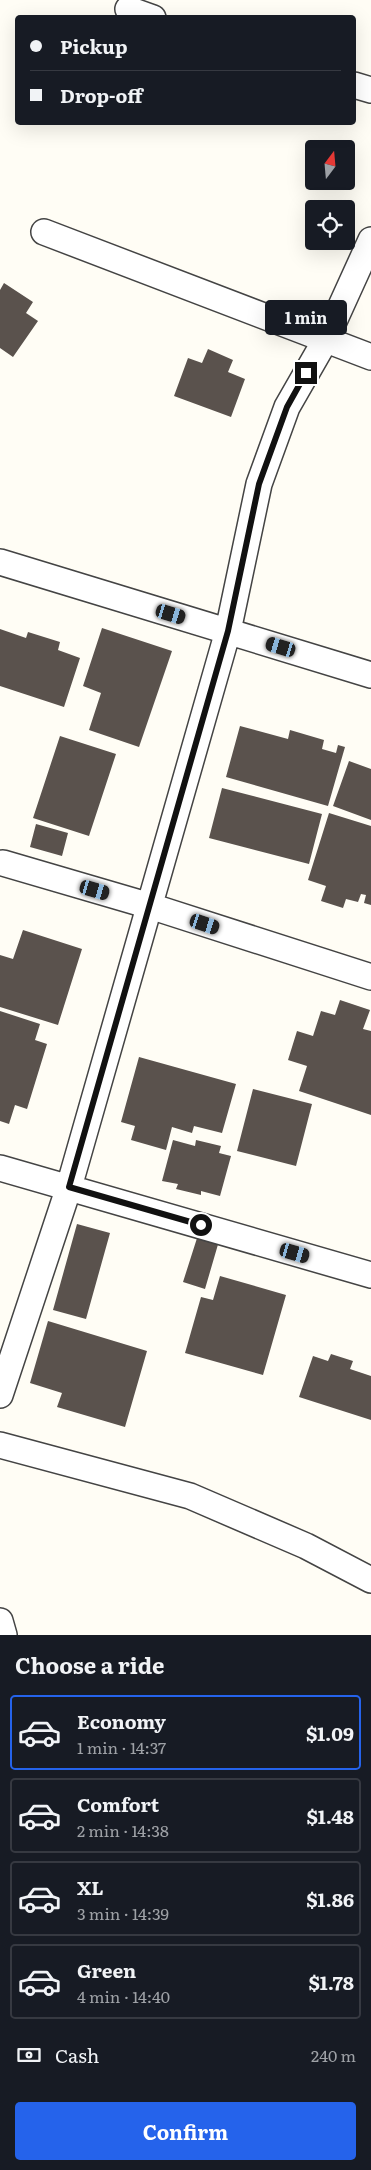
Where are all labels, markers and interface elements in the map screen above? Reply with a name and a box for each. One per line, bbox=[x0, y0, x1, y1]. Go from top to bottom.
text: Pickup bbox=[60, 32, 128, 60]
text: Drop-off bbox=[60, 81, 143, 109]
north arrow bbox=[305, 140, 355, 190]
map controls bbox=[305, 140, 355, 250]
button: locate bbox=[305, 200, 355, 250]
callout: 1 min bbox=[265, 300, 347, 336]
text: 1 min bbox=[285, 305, 327, 329]
route end bbox=[295, 362, 317, 384]
car bbox=[154, 602, 187, 626]
car bbox=[264, 635, 297, 659]
car bbox=[78, 879, 111, 901]
car bbox=[188, 912, 221, 936]
route start bbox=[190, 1214, 212, 1236]
car bbox=[278, 1242, 311, 1264]
text: Choose a ride bbox=[15, 1648, 164, 1681]
text: Economy bbox=[77, 1707, 166, 1735]
icon: car bbox=[17, 1710, 62, 1755]
text: $1.09 bbox=[306, 1719, 354, 1747]
text: 1 min · 14:37 bbox=[77, 1735, 166, 1759]
text: Comfort bbox=[77, 1790, 159, 1818]
icon: car bbox=[17, 1793, 62, 1838]
text: $1.48 bbox=[306, 1802, 354, 1830]
text: 2 min · 14:38 bbox=[77, 1818, 169, 1842]
text: XL bbox=[77, 1873, 104, 1901]
icon: car bbox=[17, 1876, 62, 1921]
text: $1.86 bbox=[306, 1885, 354, 1913]
text: 3 min · 14:39 bbox=[77, 1901, 169, 1925]
text: Green bbox=[77, 1956, 136, 1984]
icon: car bbox=[17, 1959, 62, 2004]
text: $1.78 bbox=[309, 1968, 354, 1996]
text: 4 min · 14:40 bbox=[77, 1984, 170, 2008]
icon: cash bbox=[15, 2041, 43, 2069]
text: Cash bbox=[55, 2041, 99, 2069]
text: 240 m bbox=[311, 2043, 356, 2067]
button: Confirm bbox=[15, 2102, 356, 2160]

